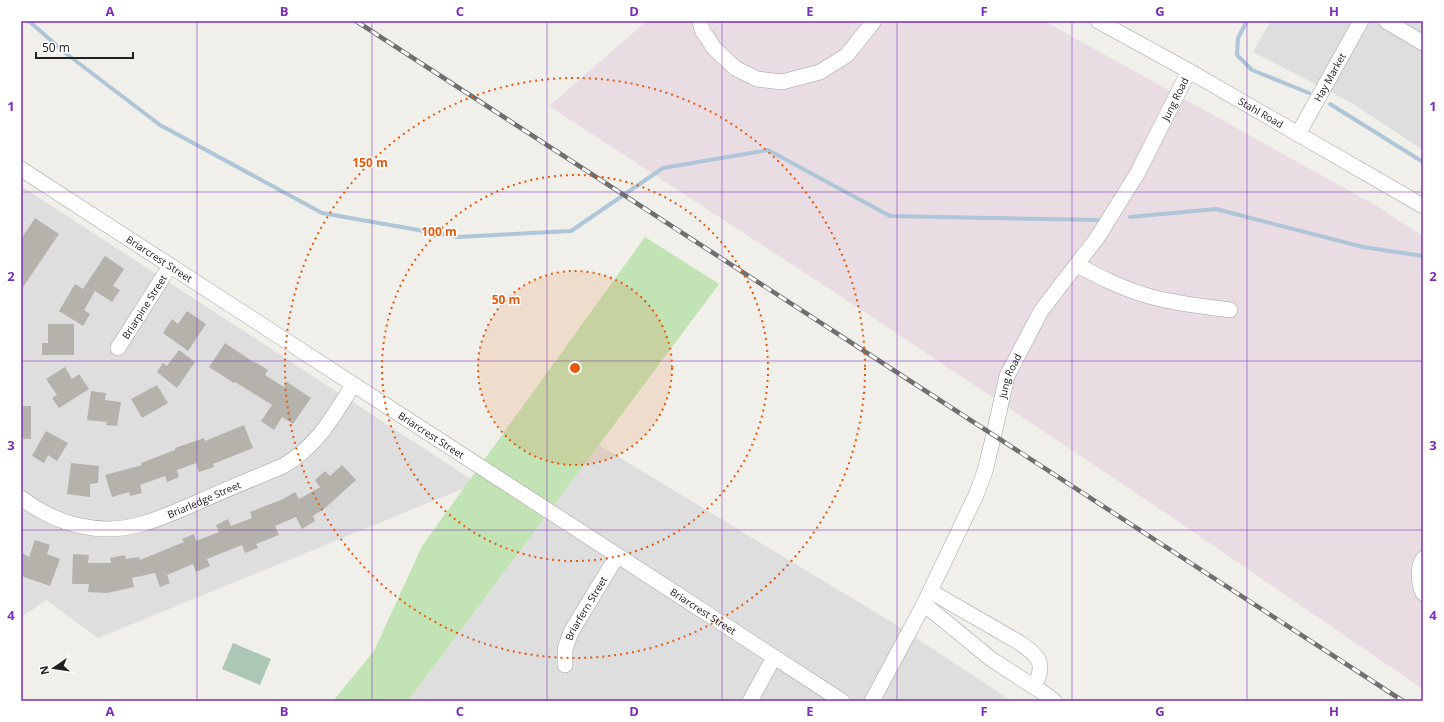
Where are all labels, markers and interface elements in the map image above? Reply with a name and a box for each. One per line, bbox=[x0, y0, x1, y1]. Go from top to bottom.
text: A bbox=[106, 2, 115, 20]
text: B bbox=[280, 2, 289, 20]
text: C bbox=[456, 2, 464, 20]
text: D bbox=[629, 2, 639, 20]
text: E bbox=[806, 2, 814, 20]
text: F bbox=[980, 2, 988, 20]
text: G bbox=[1155, 2, 1165, 20]
text: H bbox=[1329, 2, 1339, 20]
scale bar bbox=[36, 34, 133, 60]
text: 50 m bbox=[42, 39, 70, 56]
street label: Hay Market bbox=[1310, 50, 1349, 104]
street label: Jung Road bbox=[1158, 75, 1192, 124]
street label: Stahl Road bbox=[1236, 94, 1286, 131]
text: 1 bbox=[7, 97, 15, 115]
text: 1 bbox=[1429, 97, 1437, 115]
text: 150 m bbox=[352, 154, 388, 171]
text: 100 m bbox=[421, 223, 457, 240]
street label: Briarcrest Street bbox=[124, 232, 196, 286]
text: 2 bbox=[7, 267, 15, 285]
text: 2 bbox=[1429, 267, 1437, 285]
street label: Briarpine Street bbox=[119, 271, 170, 342]
text: 50 m bbox=[492, 291, 520, 308]
street label: Jung Road bbox=[995, 351, 1025, 400]
centre of rings bbox=[568, 361, 582, 375]
street label: Briarcrest Street bbox=[396, 408, 468, 462]
text: 3 bbox=[7, 436, 15, 454]
text: 3 bbox=[1429, 436, 1437, 454]
street label: Briarledge Street bbox=[165, 477, 243, 521]
street label: Briarfern Street bbox=[562, 573, 610, 642]
street label: Briarcrest Street bbox=[667, 585, 739, 638]
text: 4 bbox=[7, 606, 15, 624]
text: 4 bbox=[1429, 606, 1437, 624]
north arrow bbox=[34, 648, 74, 688]
text: N bbox=[35, 664, 52, 676]
text: A bbox=[106, 702, 115, 720]
text: B bbox=[280, 702, 289, 720]
text: C bbox=[456, 702, 464, 720]
text: D bbox=[629, 702, 639, 720]
text: E bbox=[806, 702, 814, 720]
text: F bbox=[980, 702, 988, 720]
text: G bbox=[1155, 702, 1165, 720]
text: H bbox=[1329, 702, 1339, 720]

